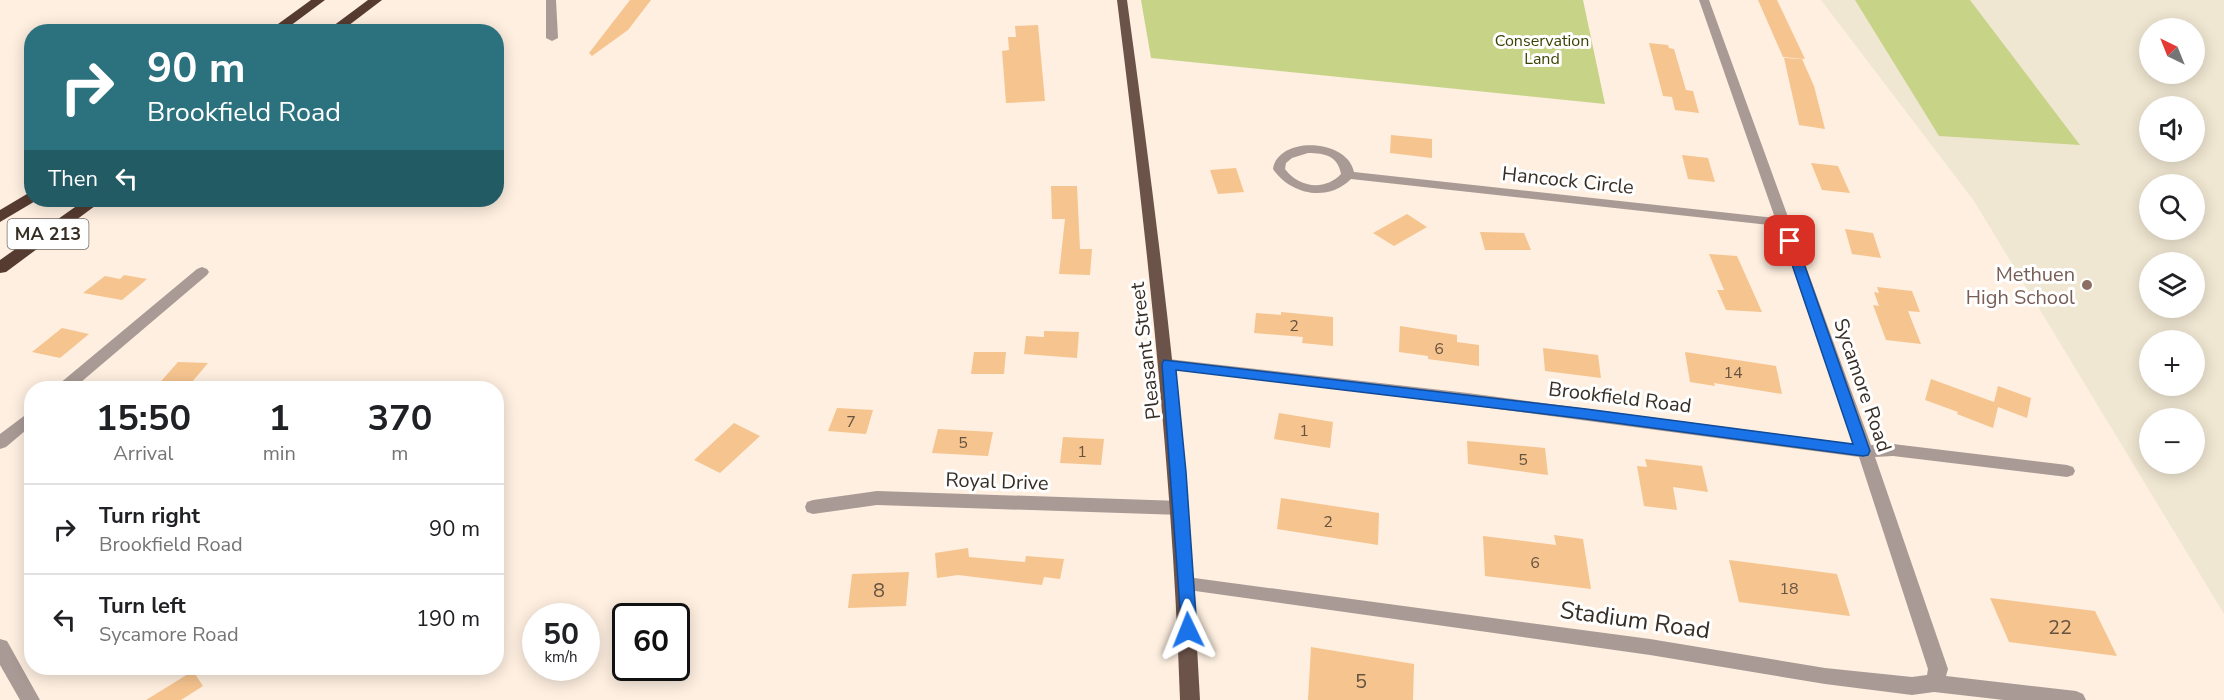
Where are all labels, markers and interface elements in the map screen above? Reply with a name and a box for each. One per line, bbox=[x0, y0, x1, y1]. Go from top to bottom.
north arrow bbox=[2139, 18, 2205, 84]
map controls bbox=[2139, 18, 2205, 474]
park label: Conservation Land bbox=[1495, 30, 1589, 70]
text: 90 m bbox=[147, 40, 246, 97]
icon: right bbox=[48, 48, 126, 126]
text: Brookfield Road bbox=[147, 94, 341, 131]
button: sound bbox=[2139, 96, 2205, 162]
street label: Hancock Circle bbox=[1501, 160, 1635, 201]
icon: left bbox=[110, 162, 143, 195]
text: Then bbox=[48, 164, 98, 194]
button: search bbox=[2139, 174, 2205, 240]
pin bbox=[1764, 215, 1815, 266]
road number: MA 213 bbox=[8, 219, 88, 249]
icon: arrive bbox=[1773, 224, 1806, 257]
button: layers bbox=[2139, 252, 2205, 318]
place label: Methuen High School bbox=[1966, 261, 2075, 311]
marker: Methuen High School bbox=[2080, 278, 2094, 292]
street label: Pleasant Street bbox=[1124, 280, 1167, 421]
house number: 2 bbox=[1289, 315, 1299, 337]
street label: Sycamore Road bbox=[1827, 315, 1898, 456]
button: + bbox=[2139, 330, 2205, 396]
house number: 6 bbox=[1434, 338, 1444, 360]
house number: 14 bbox=[1723, 362, 1743, 384]
street label: Brookfield Road bbox=[1547, 375, 1693, 420]
text: 15:50 bbox=[96, 394, 191, 443]
text: 1 bbox=[268, 394, 290, 443]
text: 370 bbox=[367, 394, 432, 443]
button: − bbox=[2139, 408, 2205, 474]
house number: 7 bbox=[846, 411, 856, 433]
house number: 1 bbox=[1299, 420, 1309, 442]
house number: 5 bbox=[958, 432, 968, 454]
text: Arrival bbox=[113, 440, 173, 467]
text: min bbox=[263, 440, 296, 467]
text: m bbox=[391, 440, 408, 467]
house number: 1 bbox=[1077, 441, 1087, 463]
house number: 5 bbox=[1518, 449, 1528, 471]
street label: Royal Drive bbox=[945, 466, 1049, 497]
text: Turn right bbox=[99, 501, 200, 531]
house number: 2 bbox=[1323, 511, 1333, 533]
icon: right bbox=[48, 513, 81, 546]
text: 90 m bbox=[429, 514, 480, 544]
text: Brookfield Road bbox=[99, 531, 243, 558]
house number: 6 bbox=[1530, 552, 1540, 574]
house number: 8 bbox=[873, 577, 885, 604]
house number: 18 bbox=[1779, 578, 1799, 600]
text: Turn left bbox=[99, 591, 186, 621]
street label: Stadium Road bbox=[1558, 594, 1712, 646]
position arrow bbox=[1156, 598, 1220, 662]
icon: left bbox=[48, 603, 81, 636]
speed limit sign: 60 bbox=[612, 603, 690, 681]
text: 190 m bbox=[416, 604, 480, 634]
text: 50 bbox=[543, 614, 579, 655]
house number: 22 bbox=[2048, 614, 2072, 641]
text: Sycamore Road bbox=[99, 621, 239, 648]
text: km/h bbox=[544, 647, 578, 667]
house number: 5 bbox=[1355, 668, 1367, 695]

